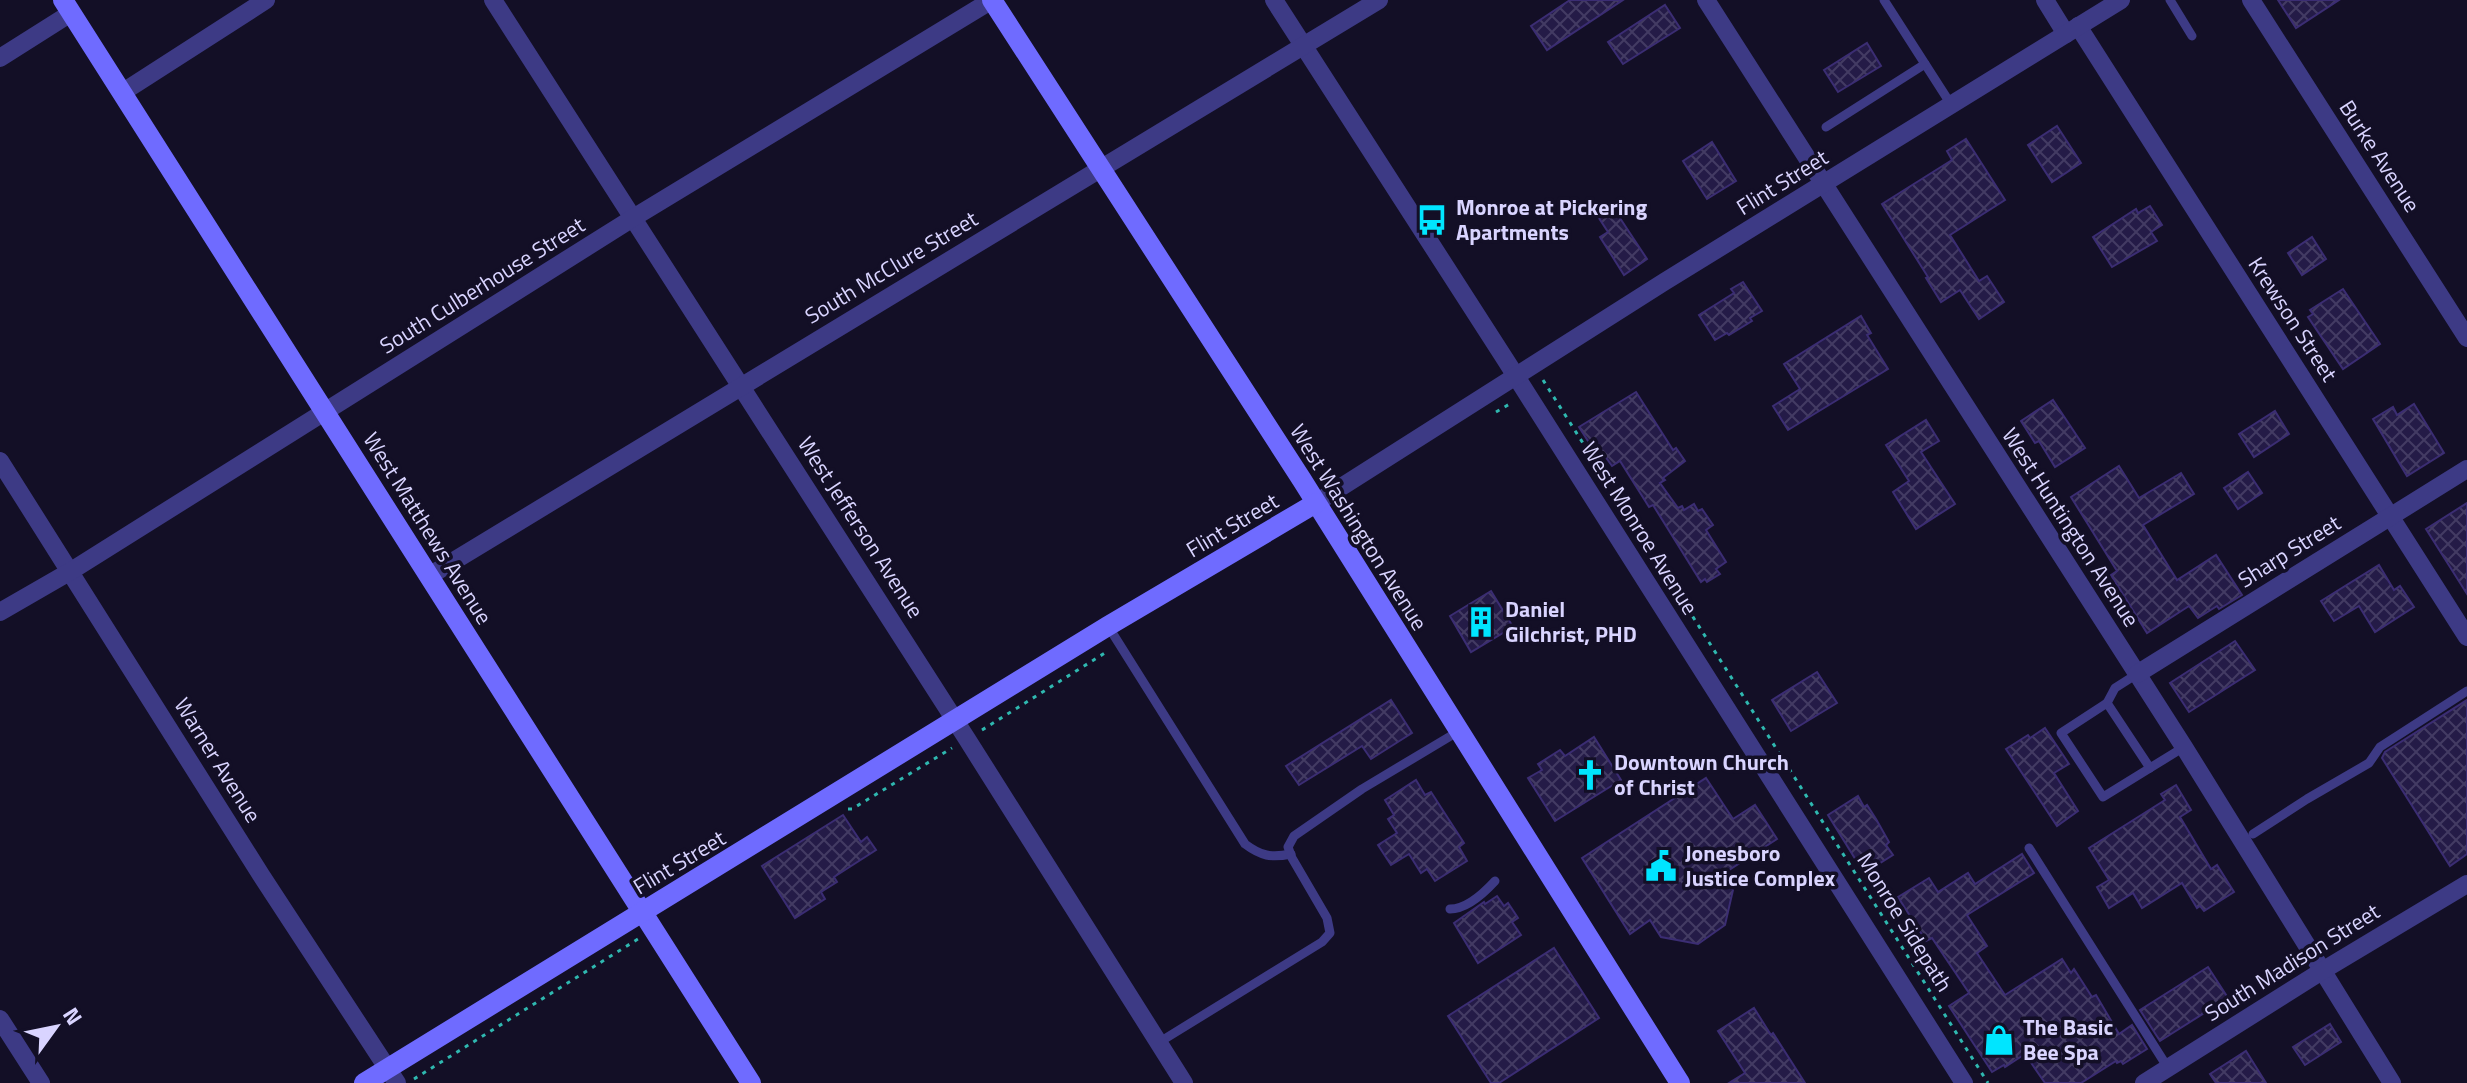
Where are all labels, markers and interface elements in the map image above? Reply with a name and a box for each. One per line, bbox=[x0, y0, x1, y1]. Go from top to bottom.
street label: Burke Avenue bbox=[2331, 93, 2429, 219]
street label: Flint Street bbox=[1730, 140, 1835, 224]
place label: Monroe at Pickering Apartments bbox=[1456, 190, 1647, 249]
street label: South McClure Street bbox=[798, 202, 984, 332]
bus stop icon: Monroe at Pickering Apartments bbox=[1415, 203, 1449, 237]
street label: South Culberhouse Street bbox=[373, 208, 591, 362]
street label: Krewson Street bbox=[2240, 250, 2346, 388]
street label: West Washington Avenue bbox=[1282, 417, 1436, 637]
street label: West Huntington Avenue bbox=[1994, 421, 2148, 633]
street label: West Matthews Avenue bbox=[355, 425, 501, 631]
street label: West Jefferson Avenue bbox=[789, 429, 933, 625]
street label: West Monroe Avenue bbox=[1573, 435, 1707, 621]
street label: Flint Street bbox=[1179, 484, 1285, 566]
street label: Sharp Street bbox=[2231, 506, 2347, 596]
place label: Daniel Gilchrist, PHD bbox=[1505, 592, 1637, 651]
building icon: Daniel Gilchrist, PHD bbox=[1464, 605, 1498, 639]
street label: Warner Avenue bbox=[166, 691, 270, 829]
place label: Downtown Church of Christ bbox=[1614, 745, 1789, 804]
church icon: Downtown Church of Christ bbox=[1573, 758, 1607, 792]
street label: Flint Street bbox=[626, 821, 732, 903]
place label: Jonesboro Justice Complex bbox=[1685, 836, 1836, 895]
street label: Monroe Sidepath bbox=[1849, 846, 1961, 998]
public building icon: Jonesboro Justice Complex bbox=[1644, 849, 1678, 883]
street label: South Madison Street bbox=[2198, 894, 2386, 1030]
north arrow bbox=[16, 987, 96, 1067]
text: N bbox=[54, 1000, 91, 1032]
place label: The Basic Bee Spa bbox=[2023, 1010, 2113, 1069]
shop icon: The Basic Bee Spa bbox=[1982, 1023, 2016, 1057]

